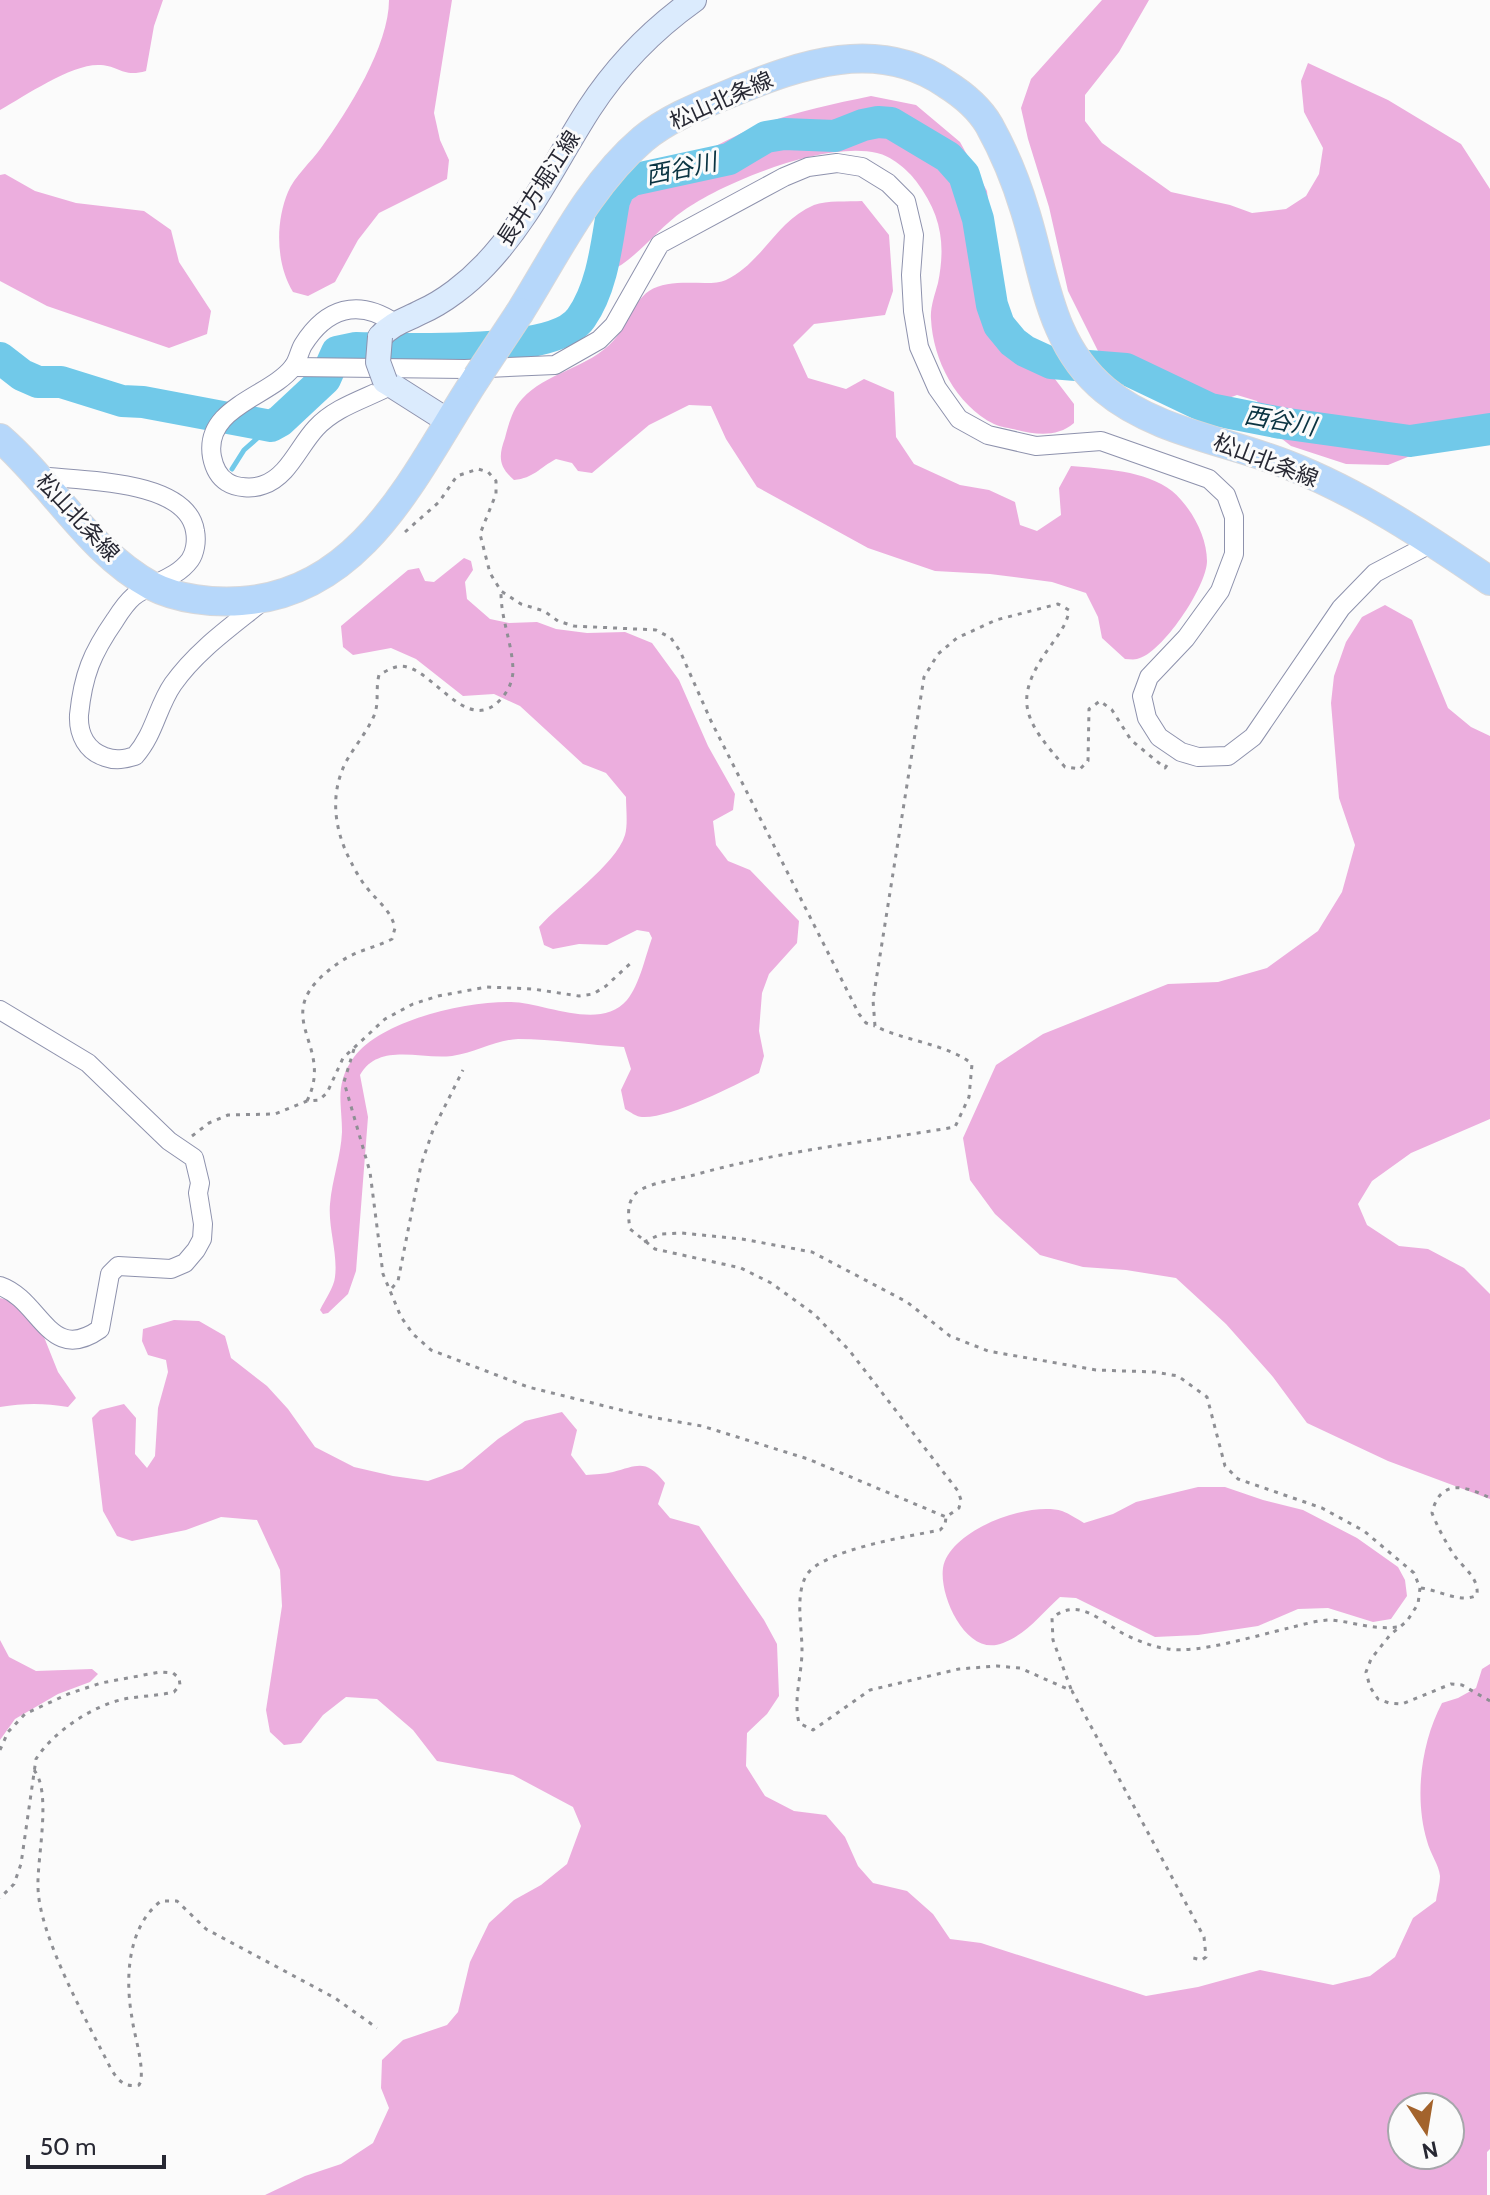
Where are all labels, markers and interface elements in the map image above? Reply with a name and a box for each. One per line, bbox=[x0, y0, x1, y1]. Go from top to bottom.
street label: 松山北条線 bbox=[665, 66, 777, 135]
street label: 長井方堀江線 bbox=[491, 126, 586, 251]
water label: 西谷川 bbox=[643, 146, 722, 190]
water label: 西谷川 bbox=[1242, 400, 1321, 442]
street label: 松山北条線 bbox=[1210, 428, 1322, 493]
street label: 松山北条線 bbox=[30, 468, 125, 567]
north arrow bbox=[1386, 2091, 1466, 2171]
scale bar bbox=[28, 2119, 164, 2169]
text: 50 m bbox=[40, 2132, 96, 2161]
text: N bbox=[1420, 2135, 1440, 2165]

